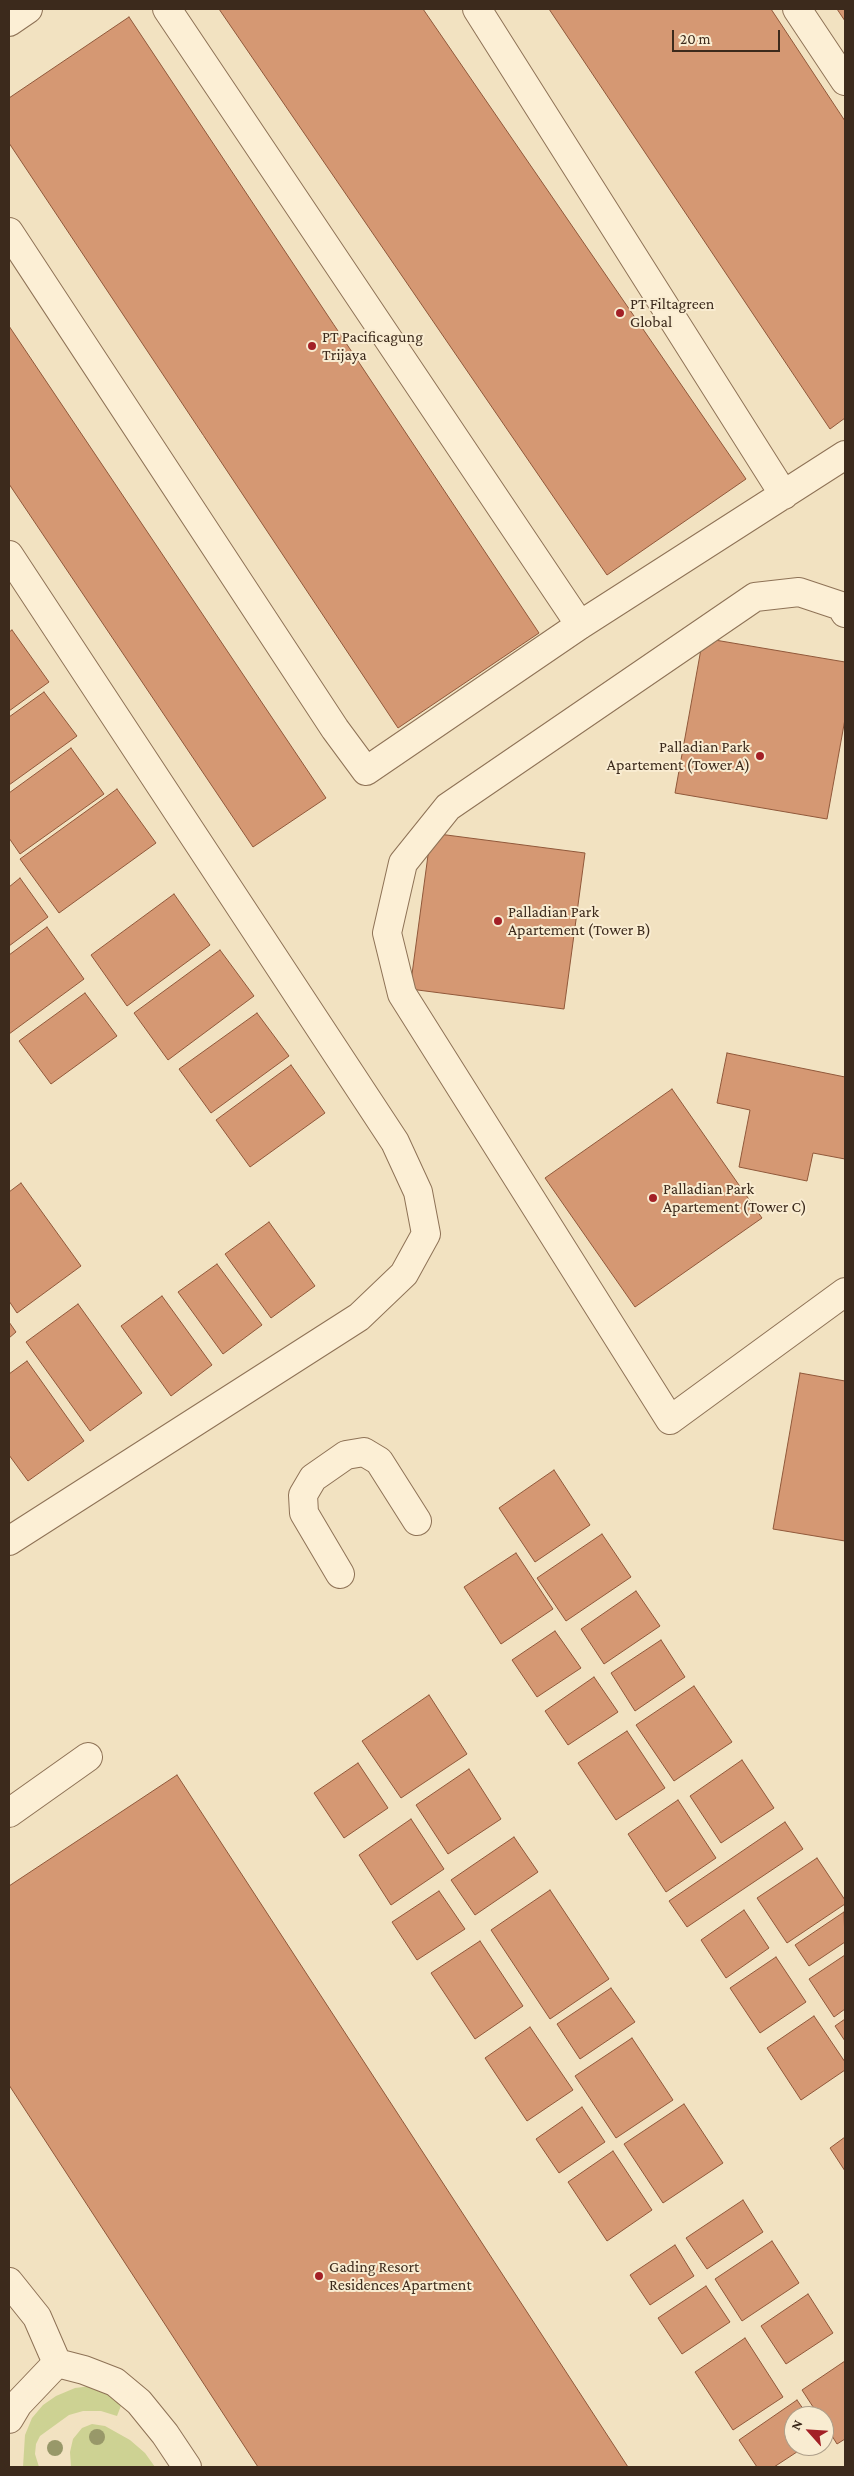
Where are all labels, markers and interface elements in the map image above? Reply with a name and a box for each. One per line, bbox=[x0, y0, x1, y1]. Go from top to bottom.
scale bar bbox=[674, 20, 782, 52]
text: 20 m bbox=[680, 31, 711, 47]
place label: PT Filtagreen Global bbox=[630, 294, 714, 332]
marker: PT Filtagreen Global bbox=[614, 307, 626, 319]
place label: PT Pacificagung Trijaya bbox=[322, 327, 423, 365]
marker: PT Pacificagung Trijaya bbox=[306, 340, 318, 352]
place label: Palladian Park Apartement (Tower A) bbox=[607, 737, 750, 775]
marker: Palladian Park Apartement (Tower A) bbox=[754, 750, 766, 762]
place label: Palladian Park Apartement (Tower B) bbox=[508, 902, 651, 940]
marker: Palladian Park Apartement (Tower B) bbox=[492, 915, 504, 927]
place label: Palladian Park Apartement (Tower C) bbox=[663, 1179, 807, 1217]
marker: Palladian Park Apartement (Tower C) bbox=[647, 1192, 659, 1204]
place label: Gading Resort Residences Apartment bbox=[329, 2257, 472, 2295]
marker: Gading Resort Residences Apartment bbox=[313, 2270, 325, 2282]
north arrow bbox=[784, 2406, 834, 2456]
text: N bbox=[787, 2417, 806, 2433]

